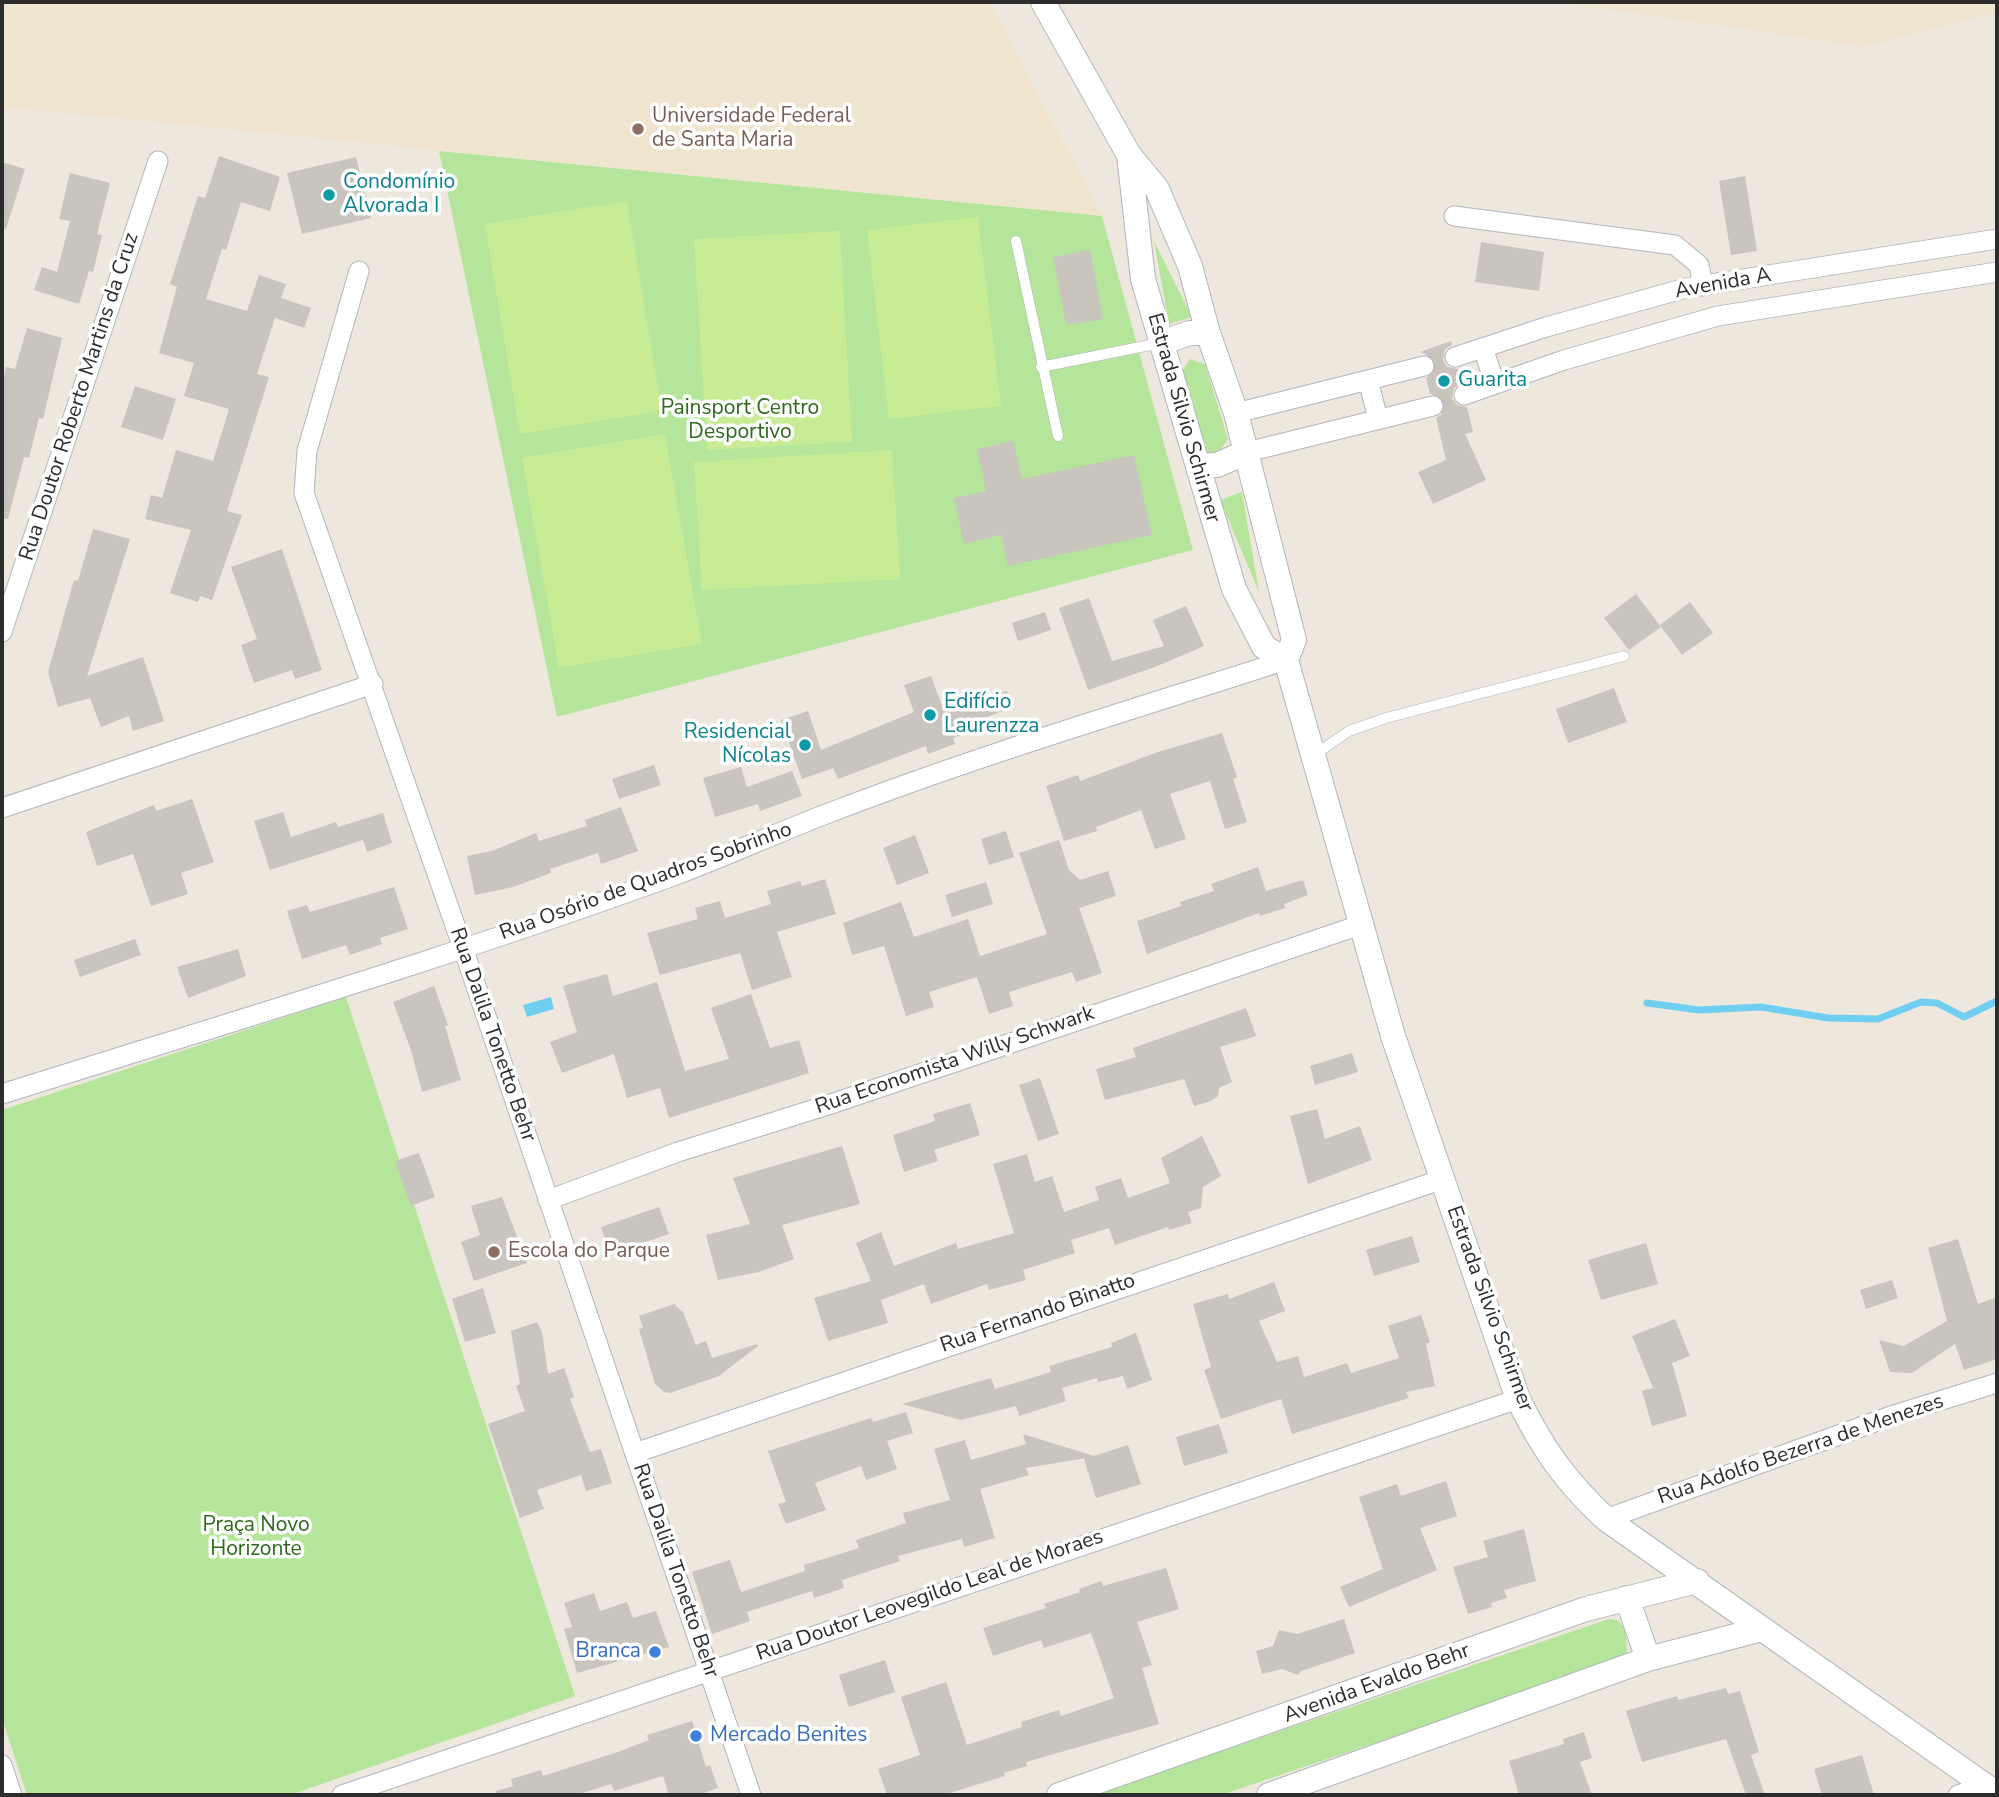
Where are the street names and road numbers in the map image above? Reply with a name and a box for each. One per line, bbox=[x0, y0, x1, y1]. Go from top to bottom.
street label: Rua Doutor Roberto Martins da Cruz bbox=[15, 230, 145, 564]
street label: Avenida A bbox=[1673, 263, 1773, 305]
street label: Estrada Silvio Schirmer bbox=[1141, 310, 1225, 526]
street label: Rua Osório de Quadros Sobrinho bbox=[496, 817, 796, 947]
street label: Rua Dalila Tonetto Behr bbox=[443, 925, 541, 1145]
street label: Rua Economista Willy Schwark bbox=[812, 1001, 1098, 1121]
street label: Estrada Silvio Schirmer bbox=[1440, 1203, 1538, 1415]
street label: Rua Fernando Binatto bbox=[937, 1269, 1139, 1359]
street label: Rua Adolfo Bezerra de Menezes bbox=[1655, 1389, 1947, 1511]
street label: Rua Dalila Tonetto Behr bbox=[626, 1461, 724, 1681]
street label: Rua Doutor Leovegildo Leal de Moraes bbox=[753, 1525, 1107, 1667]
street label: Avenida Evaldo Behr bbox=[1281, 1639, 1473, 1729]

